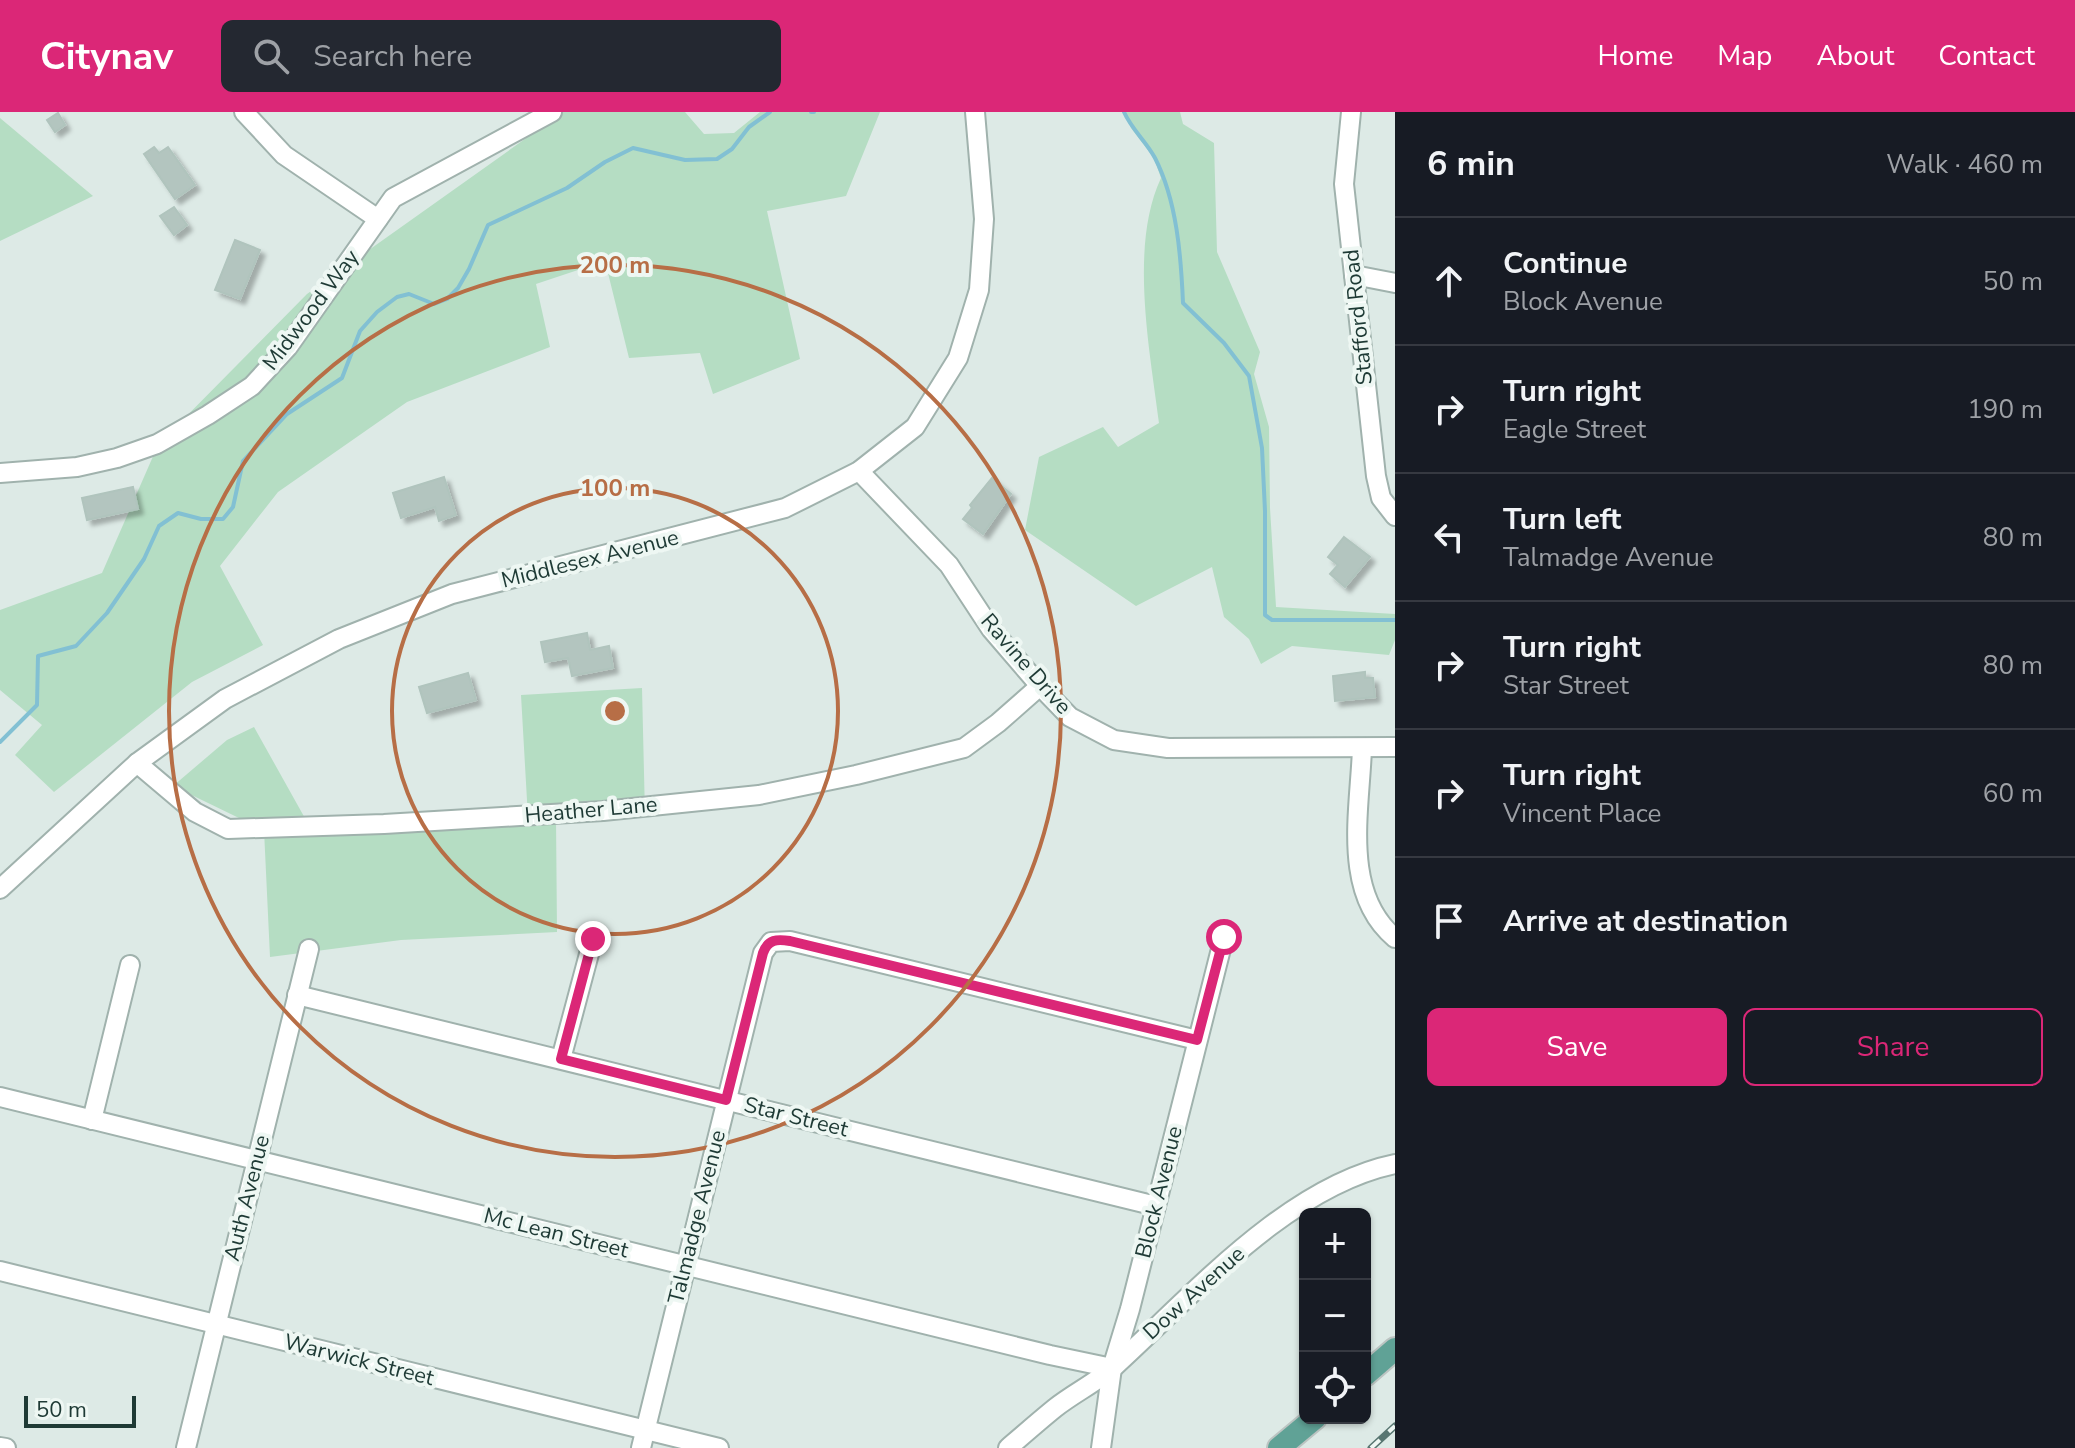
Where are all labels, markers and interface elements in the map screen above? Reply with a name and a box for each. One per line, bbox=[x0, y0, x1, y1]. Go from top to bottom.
search box bbox=[221, 20, 781, 92]
text: Citynav bbox=[40, 31, 173, 82]
icon: search bbox=[249, 34, 293, 78]
text: Search here bbox=[313, 36, 472, 77]
text: Home bbox=[1598, 37, 1673, 75]
text: Map bbox=[1717, 37, 1772, 75]
text: About bbox=[1816, 37, 1894, 75]
text: Contact bbox=[1938, 37, 2035, 75]
text: 6 min bbox=[1427, 141, 1515, 187]
text: Walk · 460 m bbox=[1886, 147, 2043, 182]
street label: Midwood Way bbox=[256, 243, 367, 376]
text: Continue bbox=[1503, 243, 1628, 284]
street label: Stafford Road bbox=[1336, 248, 1380, 386]
text: 200 m bbox=[580, 249, 650, 281]
icon: ahead bbox=[1427, 259, 1471, 303]
text: 50 m bbox=[1983, 264, 2043, 299]
text: Block Avenue bbox=[1503, 284, 1663, 319]
text: Turn right bbox=[1503, 371, 1641, 412]
icon: right bbox=[1427, 387, 1471, 431]
text: 190 m bbox=[1967, 392, 2043, 427]
text: Eagle Street bbox=[1503, 412, 1646, 447]
text: 100 m bbox=[580, 472, 650, 504]
text: Turn left bbox=[1503, 499, 1621, 540]
icon: left bbox=[1427, 515, 1471, 559]
text: 80 m bbox=[1983, 520, 2043, 555]
street label: Middlesex Avenue bbox=[498, 522, 682, 596]
text: Talmadge Avenue bbox=[1503, 540, 1714, 575]
street label: Ravine Drive bbox=[974, 607, 1078, 721]
text: Turn right bbox=[1503, 627, 1641, 668]
icon: right bbox=[1427, 643, 1471, 687]
text: 80 m bbox=[1983, 648, 2043, 683]
text: Star Street bbox=[1503, 668, 1629, 703]
centre of rings bbox=[601, 697, 629, 725]
text: Turn right bbox=[1503, 755, 1641, 796]
icon: right bbox=[1427, 771, 1471, 815]
text: 60 m bbox=[1983, 776, 2043, 811]
street label: Heather Lane bbox=[523, 789, 659, 831]
text: Vincent Place bbox=[1503, 796, 1661, 831]
icon: arrive bbox=[1427, 899, 1471, 943]
text: Arrive at destination bbox=[1503, 901, 1788, 942]
route start bbox=[1206, 919, 1242, 955]
route end bbox=[575, 921, 611, 957]
button: Save bbox=[1427, 1008, 1727, 1086]
button: Share bbox=[1743, 1008, 2043, 1086]
street label: Star Street bbox=[741, 1090, 852, 1144]
street label: Block Avenue bbox=[1128, 1123, 1190, 1261]
street label: Talmadge Avenue bbox=[661, 1127, 733, 1307]
street label: Auth Avenue bbox=[217, 1132, 277, 1264]
street label: Mc Lean Street bbox=[481, 1201, 632, 1266]
map controls bbox=[1299, 1208, 1371, 1424]
button: + bbox=[1299, 1208, 1371, 1280]
street label: Dow Avenue bbox=[1137, 1239, 1251, 1347]
button: − bbox=[1299, 1280, 1371, 1352]
street label: Warwick Street bbox=[281, 1327, 437, 1393]
button: locate bbox=[1299, 1352, 1371, 1424]
scale bar bbox=[24, 1392, 136, 1428]
text: 50 m bbox=[36, 1395, 87, 1425]

